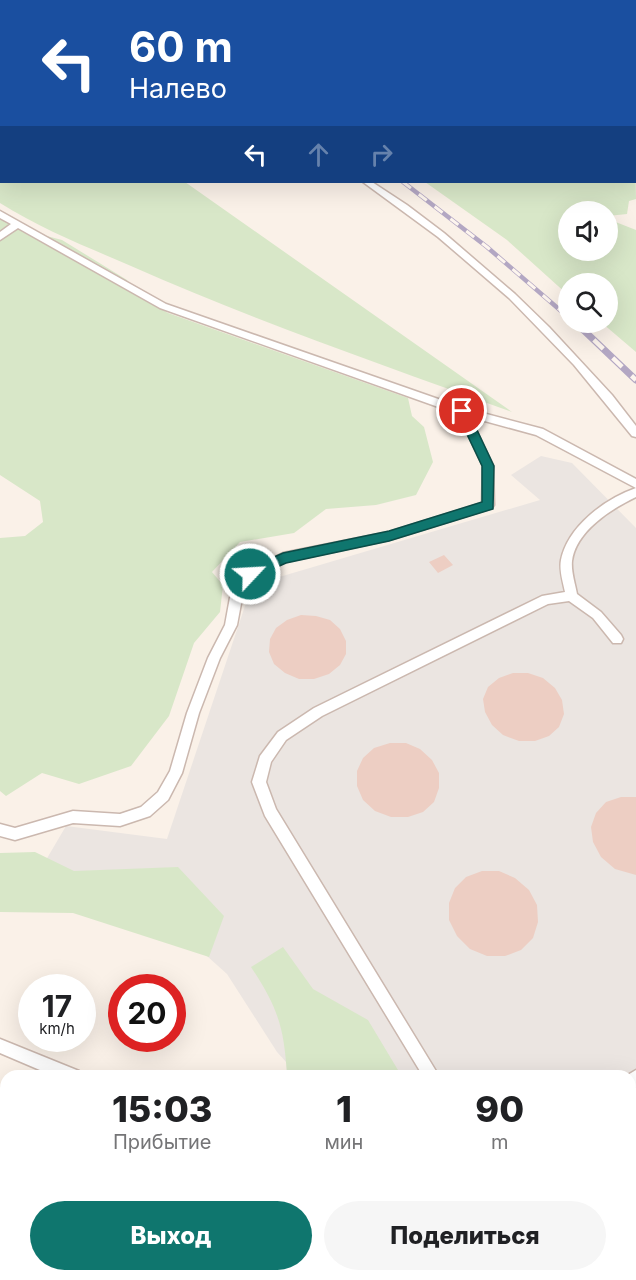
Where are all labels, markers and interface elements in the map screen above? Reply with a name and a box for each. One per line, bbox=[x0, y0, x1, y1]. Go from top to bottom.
text: 60 m bbox=[129, 21, 233, 72]
icon: left bbox=[30, 24, 108, 102]
text: Налево bbox=[129, 72, 227, 105]
icon: left bbox=[239, 138, 272, 171]
icon: ahead bbox=[302, 138, 335, 171]
icon: right bbox=[365, 138, 398, 171]
map controls bbox=[558, 201, 618, 333]
button: sound bbox=[558, 201, 618, 261]
button: search bbox=[558, 273, 618, 333]
pin bbox=[436, 385, 487, 436]
icon: arrive bbox=[445, 394, 478, 427]
position arrow bbox=[218, 542, 282, 606]
speed limit sign: 20 bbox=[108, 974, 186, 1052]
text: 17 bbox=[42, 988, 72, 1024]
text: km/h bbox=[39, 1019, 75, 1038]
text: 15:03 bbox=[112, 1087, 213, 1131]
text: 1 bbox=[336, 1087, 352, 1131]
text: 90 bbox=[475, 1087, 524, 1131]
text: Прибытие bbox=[113, 1130, 212, 1154]
text: мин bbox=[324, 1130, 363, 1154]
text: m bbox=[491, 1130, 508, 1154]
button: Выход bbox=[30, 1201, 312, 1270]
button: Поделиться bbox=[324, 1201, 606, 1270]

